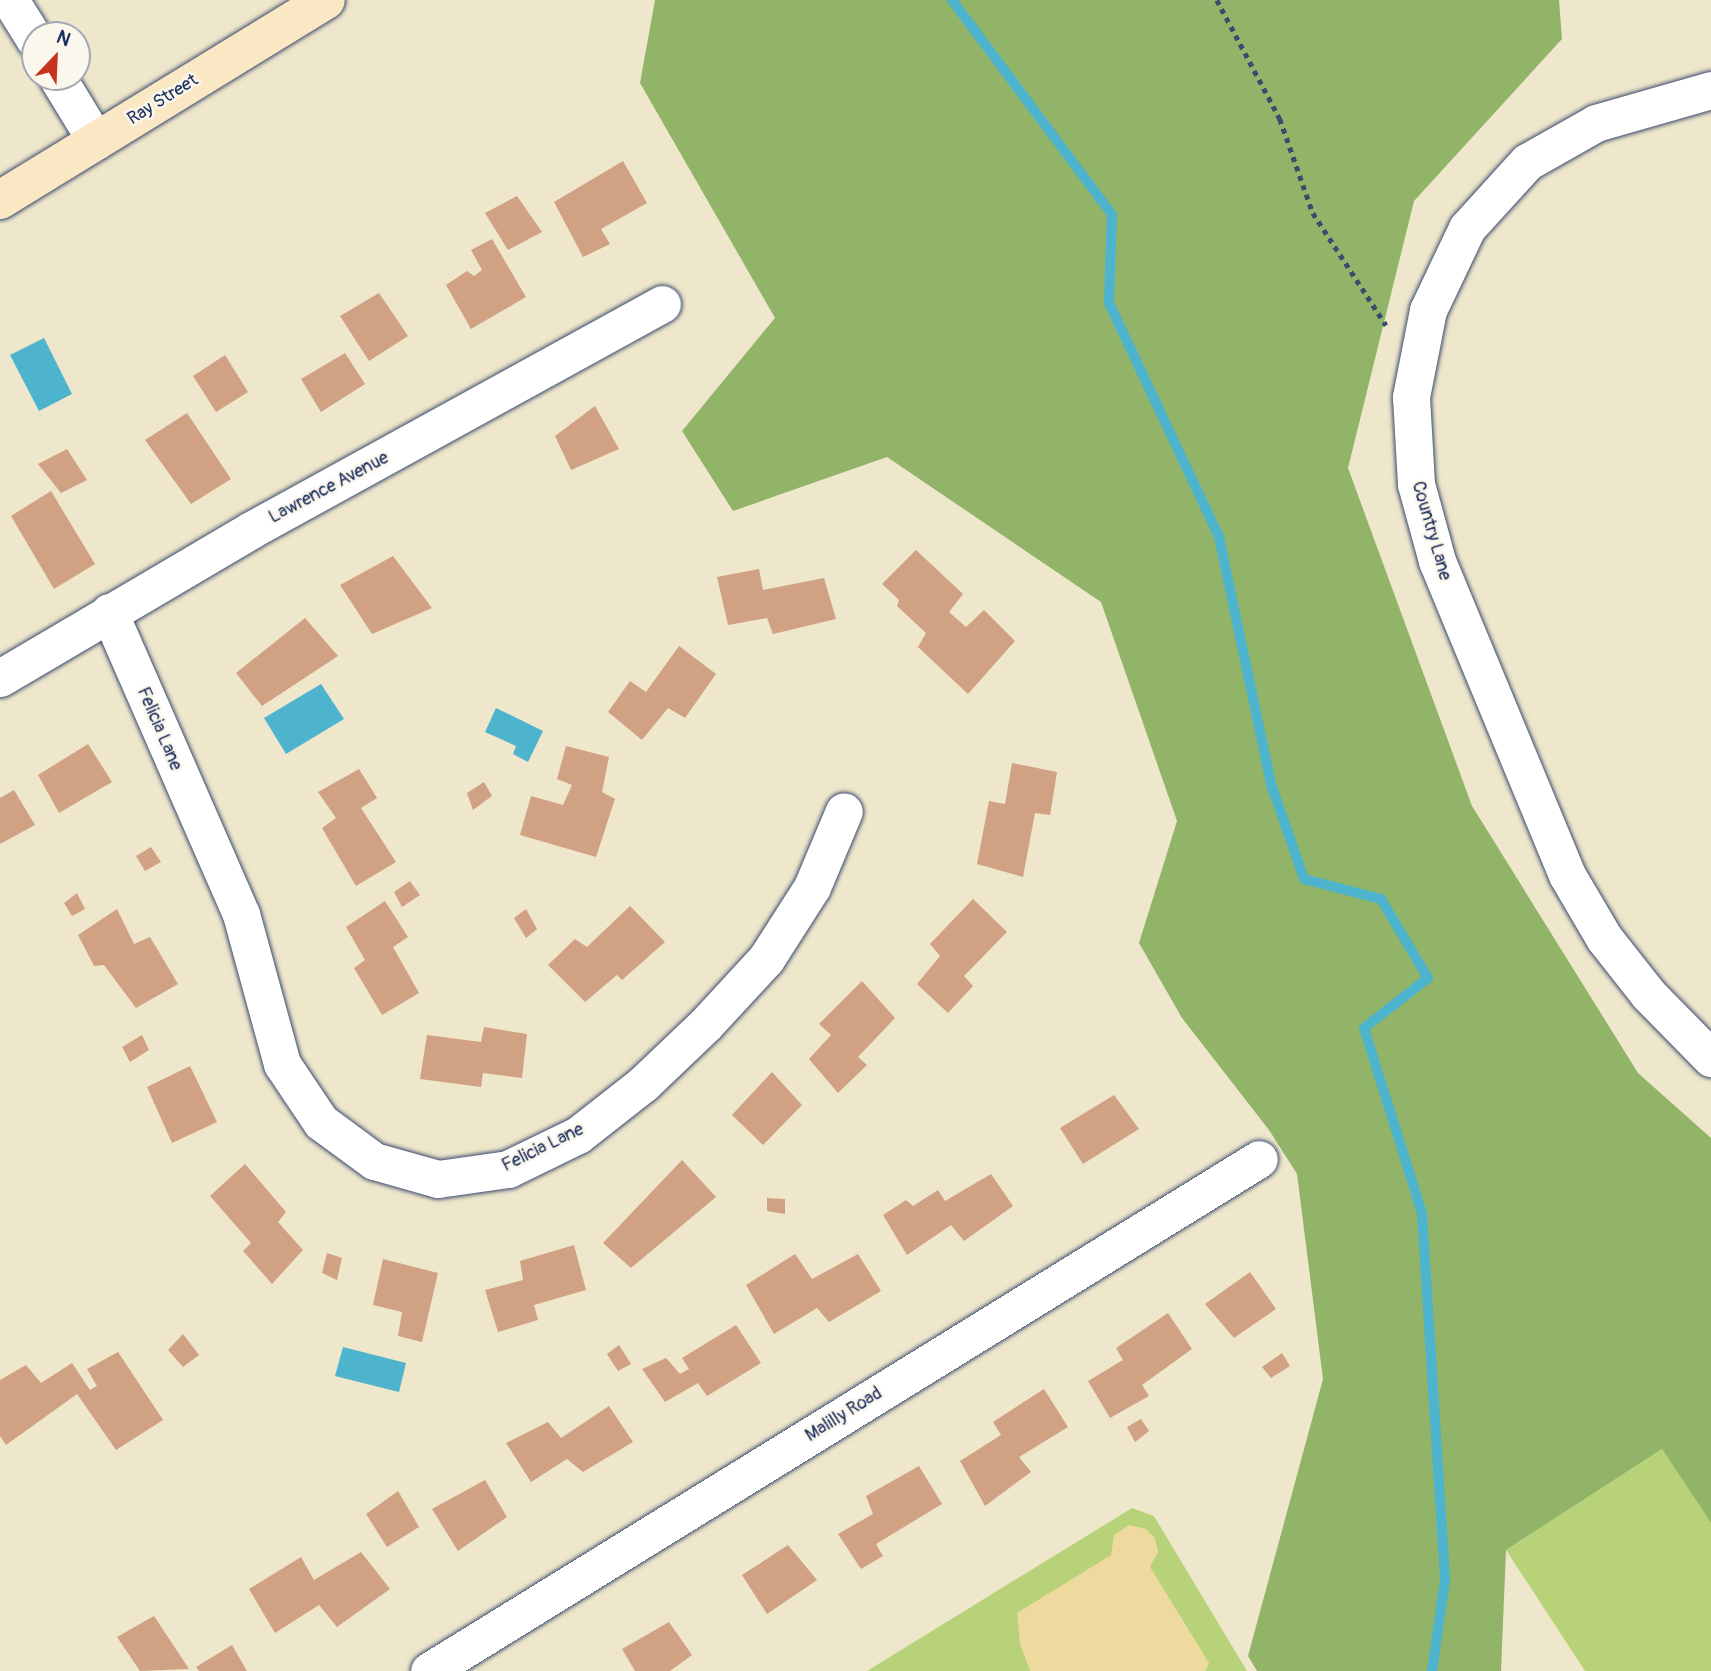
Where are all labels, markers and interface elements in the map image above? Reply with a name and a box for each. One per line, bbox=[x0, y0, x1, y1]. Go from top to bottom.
north arrow bbox=[21, 21, 91, 91]
text: N bbox=[53, 25, 74, 52]
street label: Ray Street bbox=[124, 70, 202, 130]
street label: Lawrence Avenue bbox=[265, 447, 393, 529]
street label: Country Lane bbox=[1407, 479, 1455, 583]
street label: Felicia Lane bbox=[132, 684, 186, 774]
street label: Felicia Lane bbox=[499, 1119, 587, 1177]
street label: Malilly Road bbox=[802, 1383, 886, 1447]

